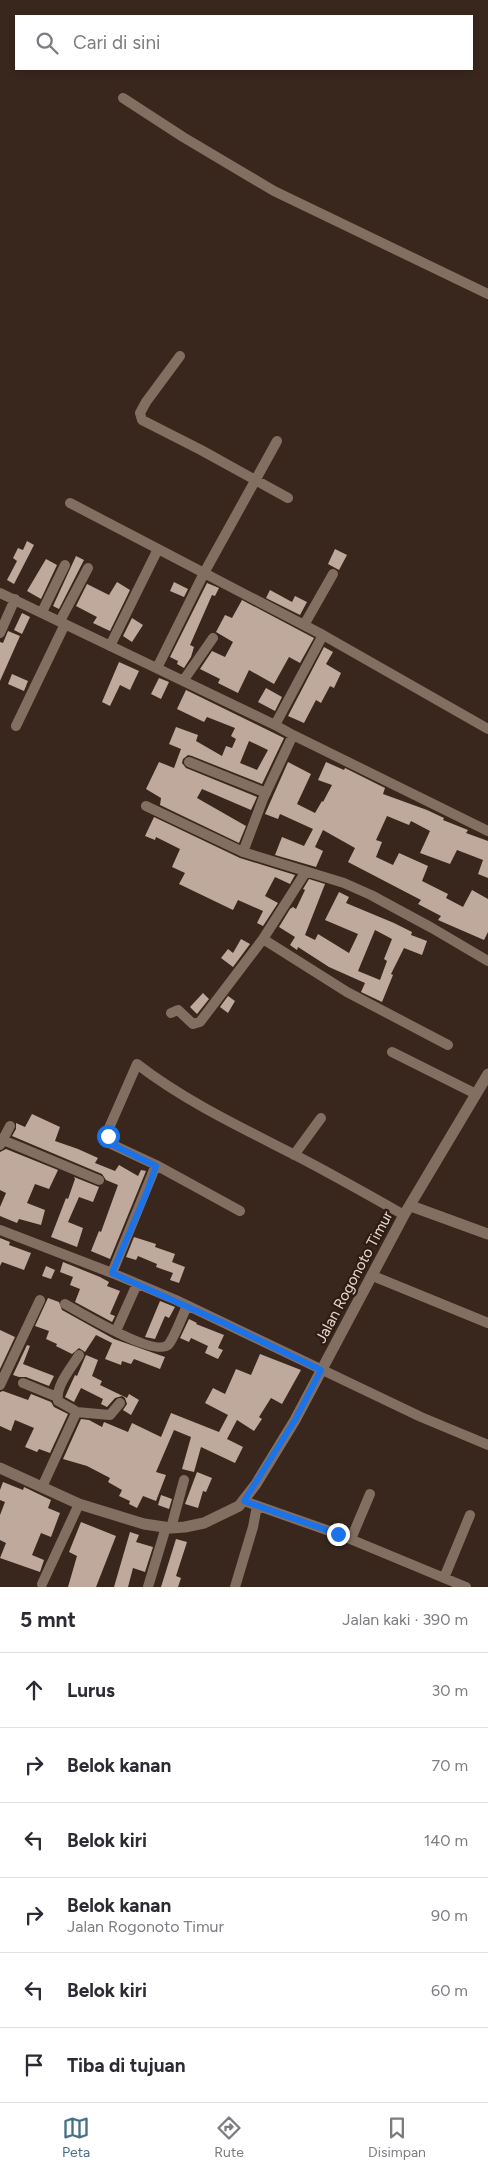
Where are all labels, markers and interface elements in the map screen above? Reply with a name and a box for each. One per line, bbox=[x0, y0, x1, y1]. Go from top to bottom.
search box bbox=[15, 15, 473, 70]
icon: search bbox=[33, 29, 61, 57]
text: Cari di sini bbox=[73, 31, 160, 54]
route start bbox=[97, 1125, 120, 1148]
street label: Jalan Rogonoto Timur bbox=[312, 1208, 396, 1346]
route end bbox=[327, 1523, 350, 1546]
text: 5 mnt bbox=[20, 1607, 76, 1632]
text: Jalan kaki · 390 m bbox=[342, 1610, 468, 1629]
icon: ahead bbox=[20, 1676, 48, 1704]
text: Lurus bbox=[67, 1679, 115, 1702]
text: 30 m bbox=[431, 1681, 468, 1700]
icon: right bbox=[20, 1751, 48, 1779]
text: Belok kanan bbox=[67, 1754, 171, 1777]
text: 70 m bbox=[432, 1756, 468, 1775]
icon: left bbox=[20, 1826, 48, 1854]
text: Belok kiri bbox=[67, 1829, 147, 1852]
text: 140 m bbox=[424, 1831, 468, 1850]
text: Belok kanan bbox=[67, 1894, 171, 1917]
icon: right bbox=[20, 1901, 48, 1929]
text: 90 m bbox=[431, 1906, 468, 1925]
text: Jalan Rogonoto Timur bbox=[67, 1917, 224, 1936]
icon: left bbox=[20, 1976, 48, 2004]
text: Belok kiri bbox=[67, 1979, 147, 2002]
text: 60 m bbox=[431, 1981, 468, 2000]
icon: arrive bbox=[20, 2051, 48, 2079]
text: Tiba di tujuan bbox=[67, 2054, 186, 2077]
tab: Peta bbox=[62, 2114, 90, 2161]
tab: Rute bbox=[214, 2114, 244, 2161]
tab: Disimpan bbox=[368, 2114, 426, 2161]

